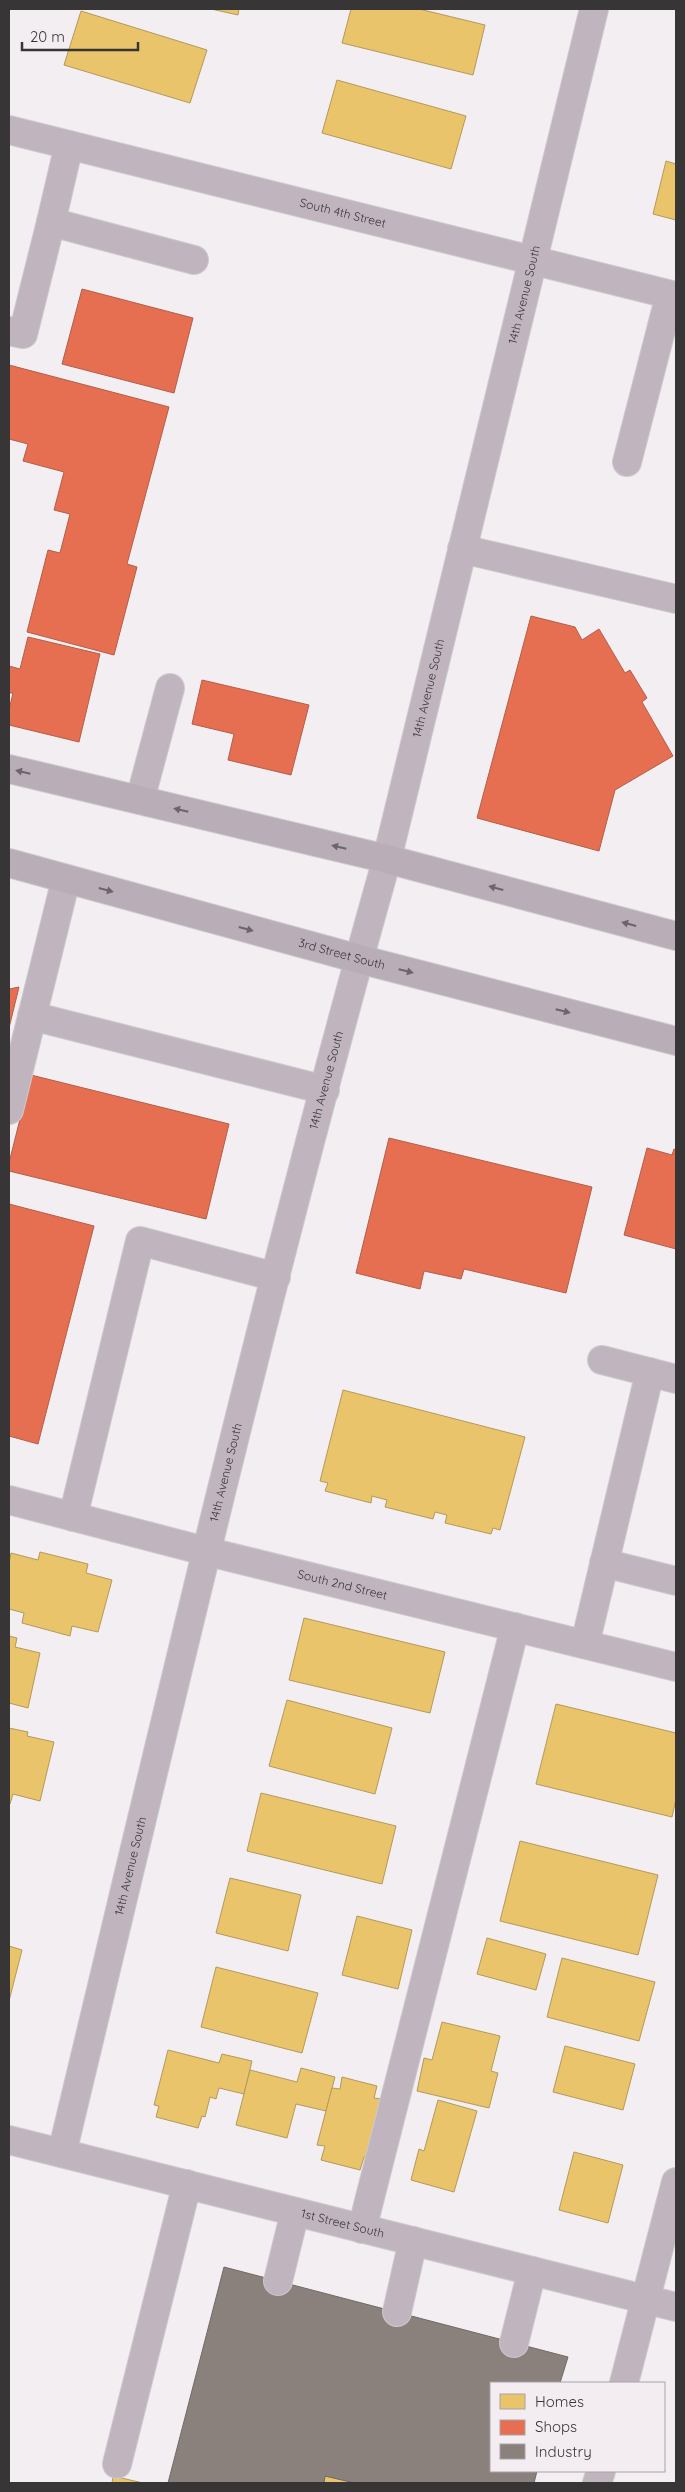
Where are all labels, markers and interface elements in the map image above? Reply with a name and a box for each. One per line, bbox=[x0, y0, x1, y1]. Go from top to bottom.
scale bar bbox=[22, 20, 139, 52]
text: 20 m bbox=[30, 27, 65, 46]
street label: South 4th Street bbox=[298, 195, 388, 231]
street label: 14th Avenue South bbox=[505, 244, 543, 345]
street label: 14th Avenue South bbox=[409, 637, 447, 739]
one-way arrow bbox=[16, 768, 31, 776]
one-way arrow bbox=[174, 805, 189, 813]
one-way arrow bbox=[332, 843, 347, 851]
one-way arrow bbox=[488, 884, 503, 892]
one-way arrow bbox=[99, 887, 114, 895]
one-way arrow bbox=[622, 919, 637, 927]
one-way arrow bbox=[239, 925, 254, 933]
street label: 3rd Street South bbox=[297, 935, 387, 972]
one-way arrow bbox=[398, 967, 413, 975]
one-way arrow bbox=[556, 1008, 571, 1016]
street label: 14th Avenue South bbox=[306, 1029, 346, 1131]
street label: 14th Avenue South bbox=[206, 1422, 245, 1523]
street label: South 2nd Street bbox=[296, 1566, 389, 1603]
street label: 14th Avenue South bbox=[111, 1815, 149, 1917]
street label: 1st Street South bbox=[300, 2205, 386, 2241]
legend bbox=[490, 2382, 665, 2472]
text: Homes bbox=[535, 2392, 584, 2411]
text: Shops bbox=[535, 2417, 577, 2436]
text: Industry bbox=[535, 2442, 592, 2461]

